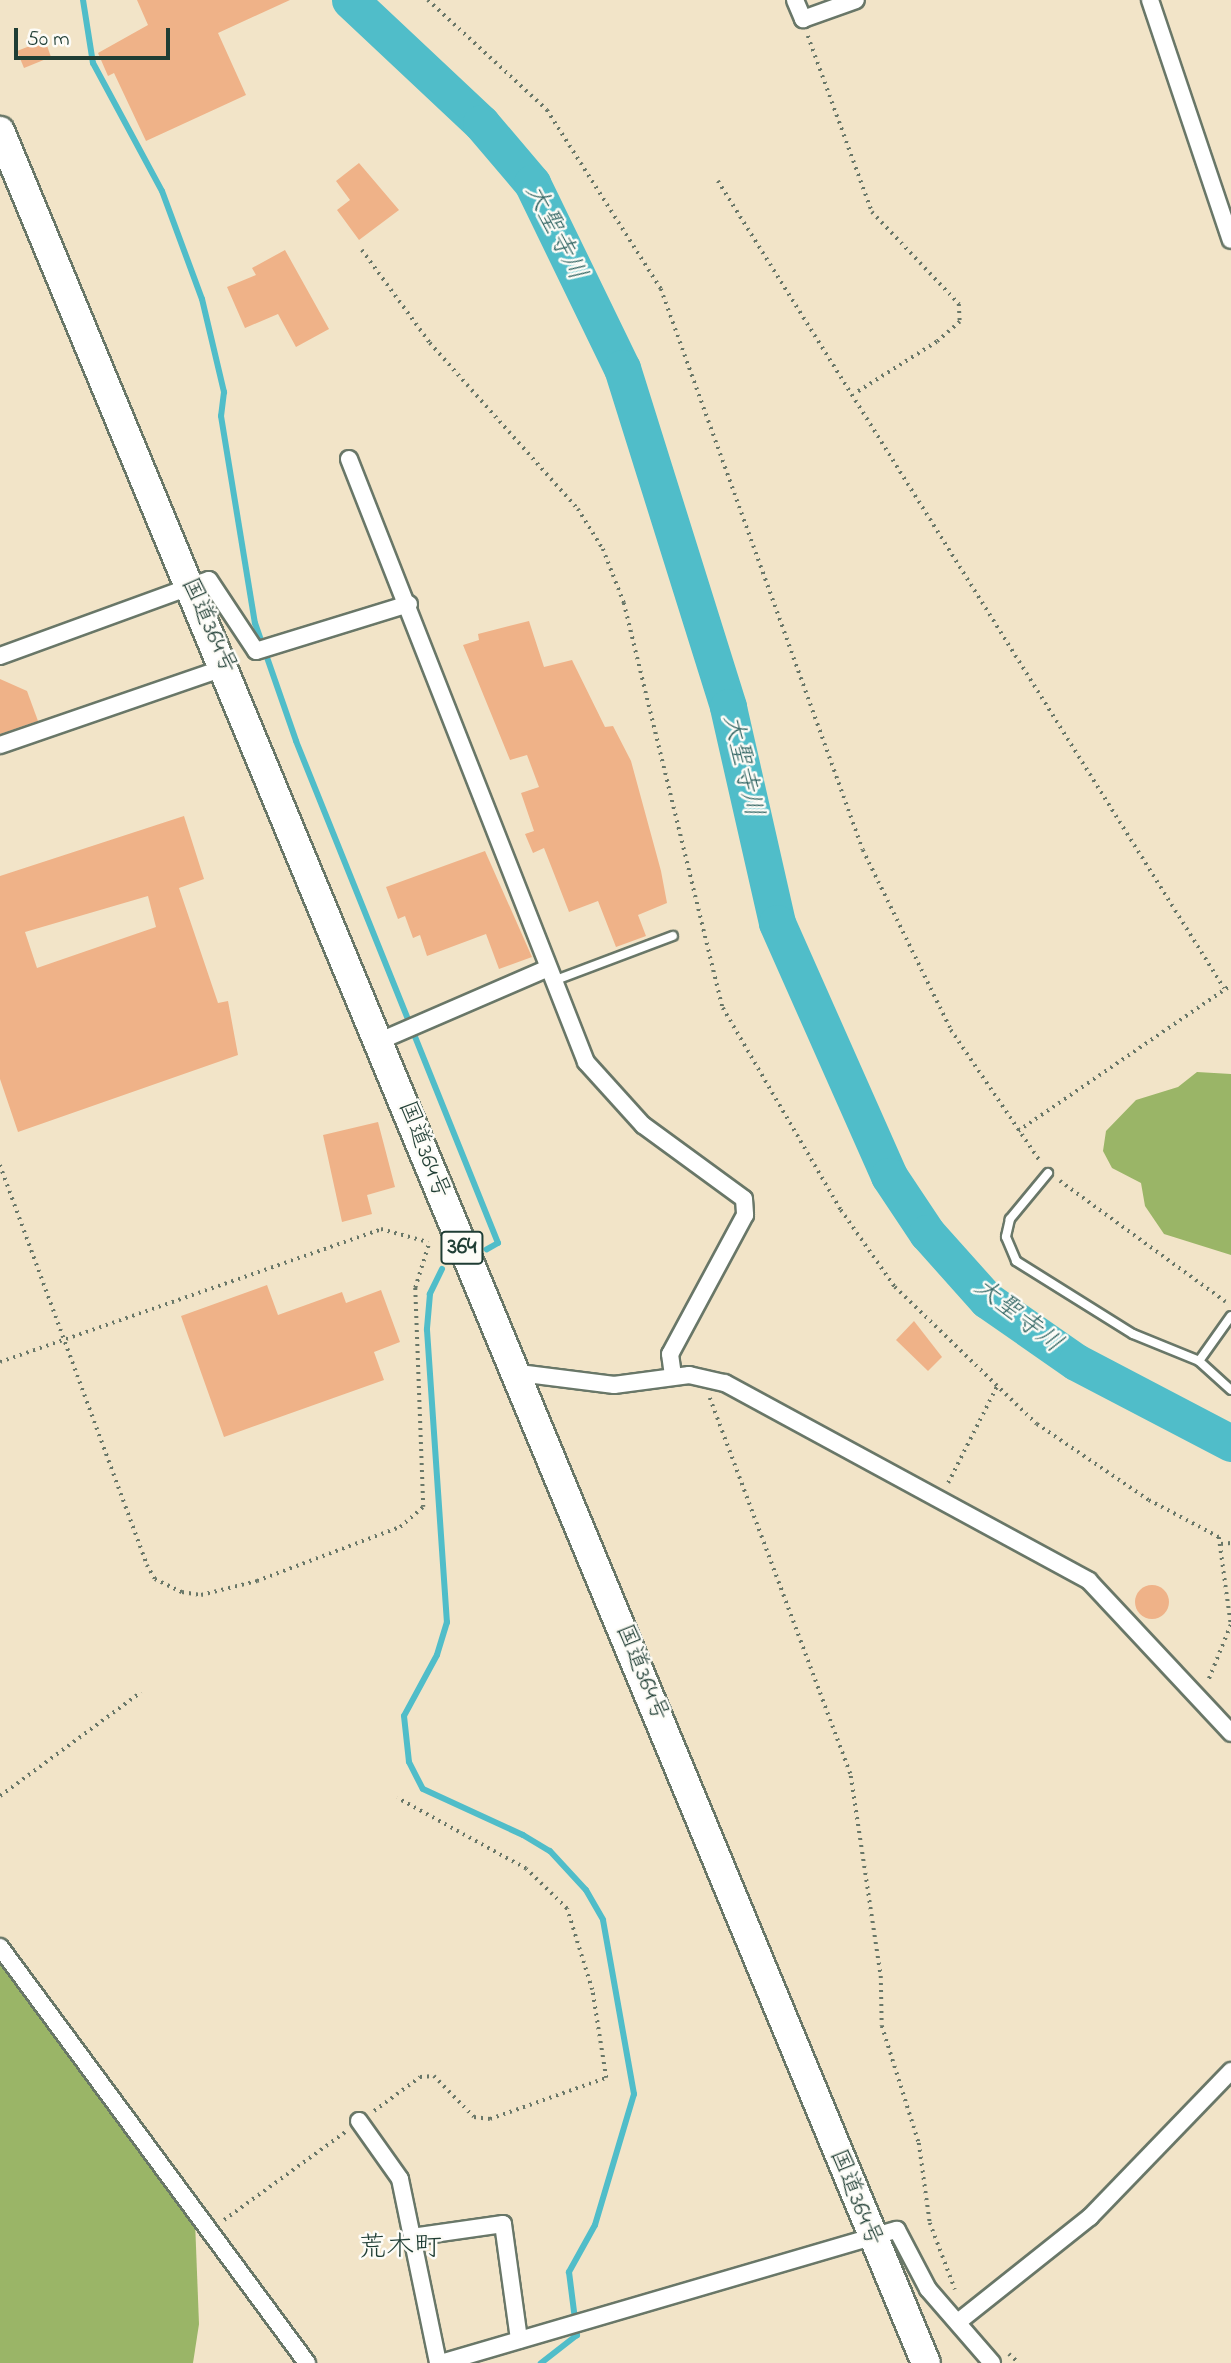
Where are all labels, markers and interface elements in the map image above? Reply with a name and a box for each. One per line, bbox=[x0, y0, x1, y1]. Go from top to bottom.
scale bar bbox=[18, 14, 173, 58]
text: 50 m bbox=[27, 25, 70, 55]
water label: 大聖寺川 bbox=[516, 180, 592, 286]
street label: 国道364号 bbox=[174, 573, 242, 679]
water label: 大聖寺川 bbox=[714, 712, 768, 820]
street label: 国道364号 bbox=[391, 1097, 455, 1203]
road number: 364 bbox=[439, 1228, 485, 1268]
water label: 大聖寺川 bbox=[966, 1273, 1068, 1361]
street label: 国道364号 bbox=[608, 1620, 674, 1726]
street label: 国道364号 bbox=[822, 2145, 888, 2251]
district label: 荒木町 bbox=[358, 2232, 442, 2266]

